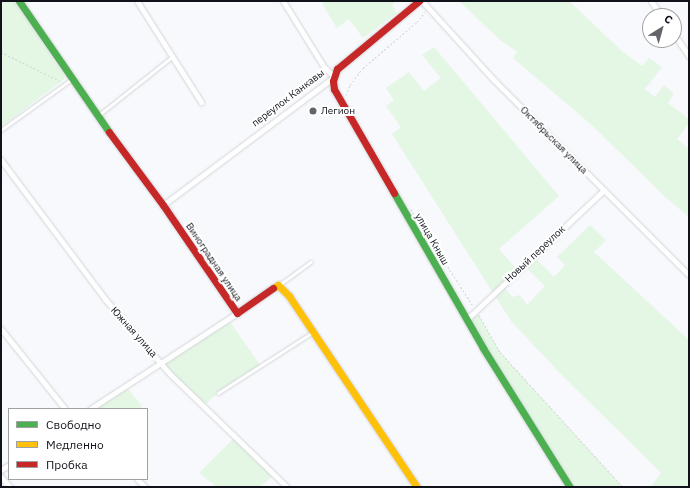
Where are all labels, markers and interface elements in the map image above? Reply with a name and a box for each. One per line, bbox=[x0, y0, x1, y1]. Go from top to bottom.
north arrow bbox=[642, 8, 682, 48]
text: С bbox=[662, 11, 676, 27]
street label: переулок Канкавы bbox=[249, 67, 327, 129]
street label: Октябрьская улица bbox=[518, 104, 590, 176]
place label: Легион bbox=[321, 105, 355, 117]
marker: Легион bbox=[308, 106, 318, 116]
street label: улица Кныш bbox=[412, 211, 452, 267]
street label: Виноградная улица bbox=[183, 220, 245, 304]
street label: Новый переулок bbox=[502, 223, 568, 285]
street label: Южная улица bbox=[108, 304, 160, 360]
legend bbox=[8, 408, 148, 480]
text: Свободно bbox=[46, 417, 101, 432]
text: Медленно bbox=[46, 437, 104, 452]
text: Пробка bbox=[46, 457, 88, 472]

